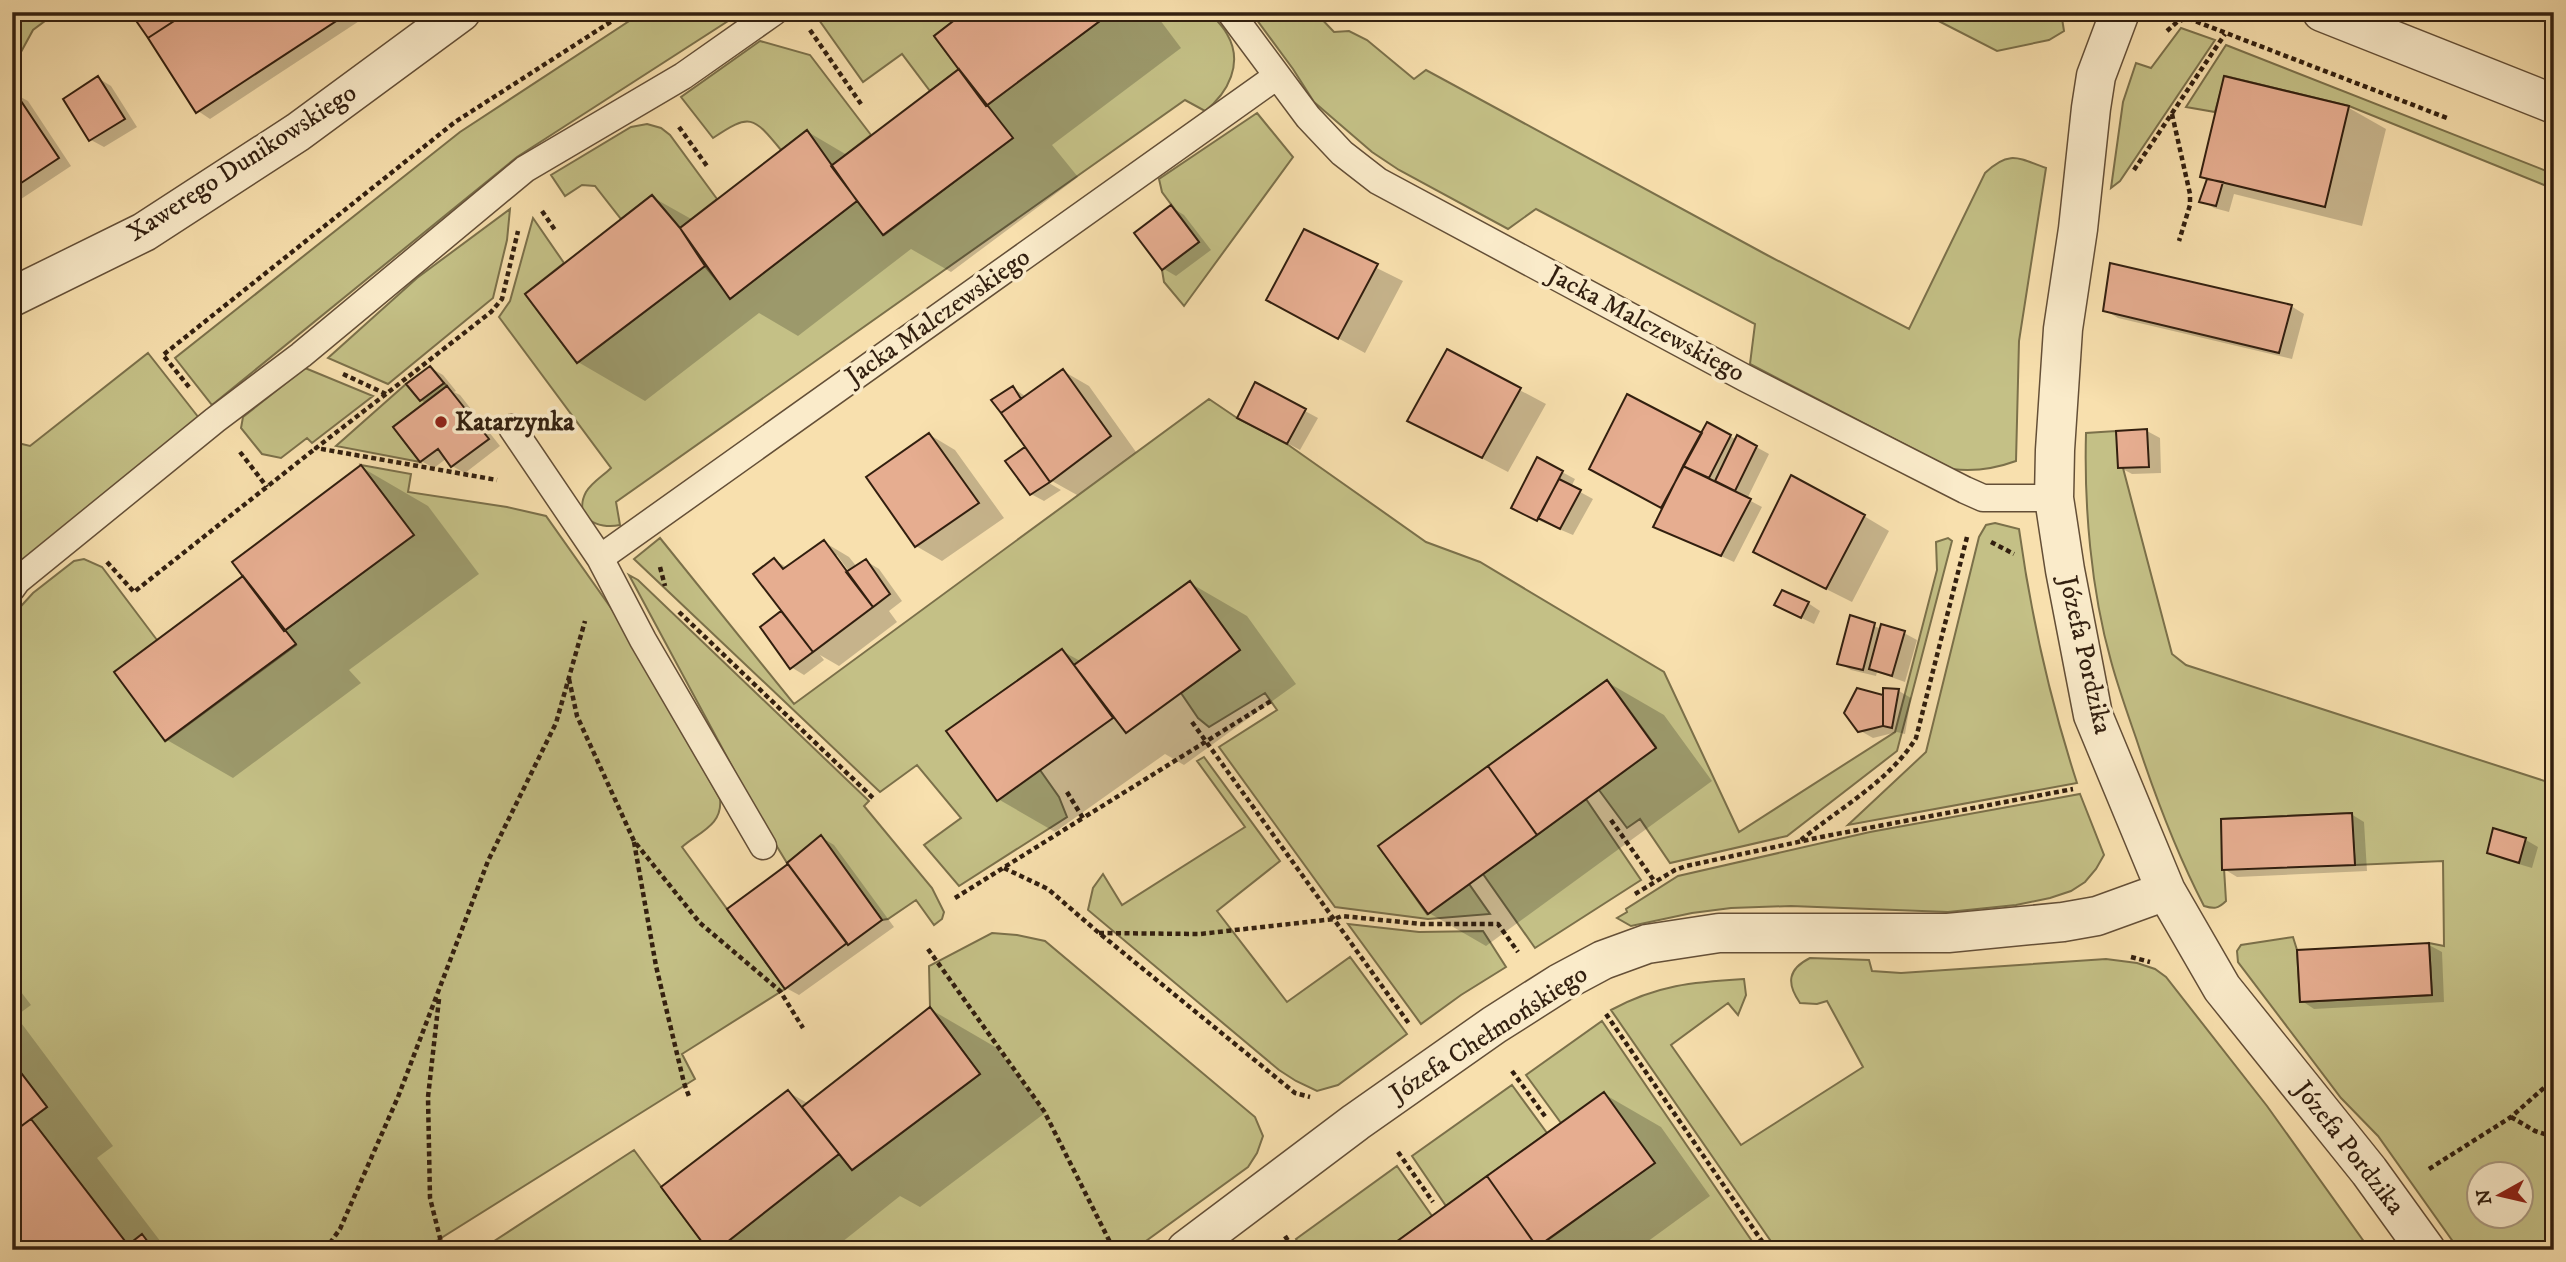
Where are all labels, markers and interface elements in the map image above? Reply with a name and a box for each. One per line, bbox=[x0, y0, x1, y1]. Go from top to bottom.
street label: Xawerego Dunikowskiego bbox=[121, 76, 363, 250]
street label: Jacka Malczewskiego bbox=[837, 241, 1037, 394]
street label: Jacka Malczewskiego bbox=[1540, 257, 1750, 390]
place label: Katarzynka bbox=[455, 406, 575, 439]
marker: Katarzynka bbox=[433, 414, 449, 430]
street label: Józefa Pordzika bbox=[2050, 571, 2119, 737]
street label: Józefa Chełmońskiego bbox=[1382, 958, 1594, 1111]
street label: Józefa Pordzika bbox=[2285, 1073, 2412, 1222]
north arrow bbox=[2464, 1160, 2534, 1230]
text: N bbox=[2472, 1187, 2497, 1206]

